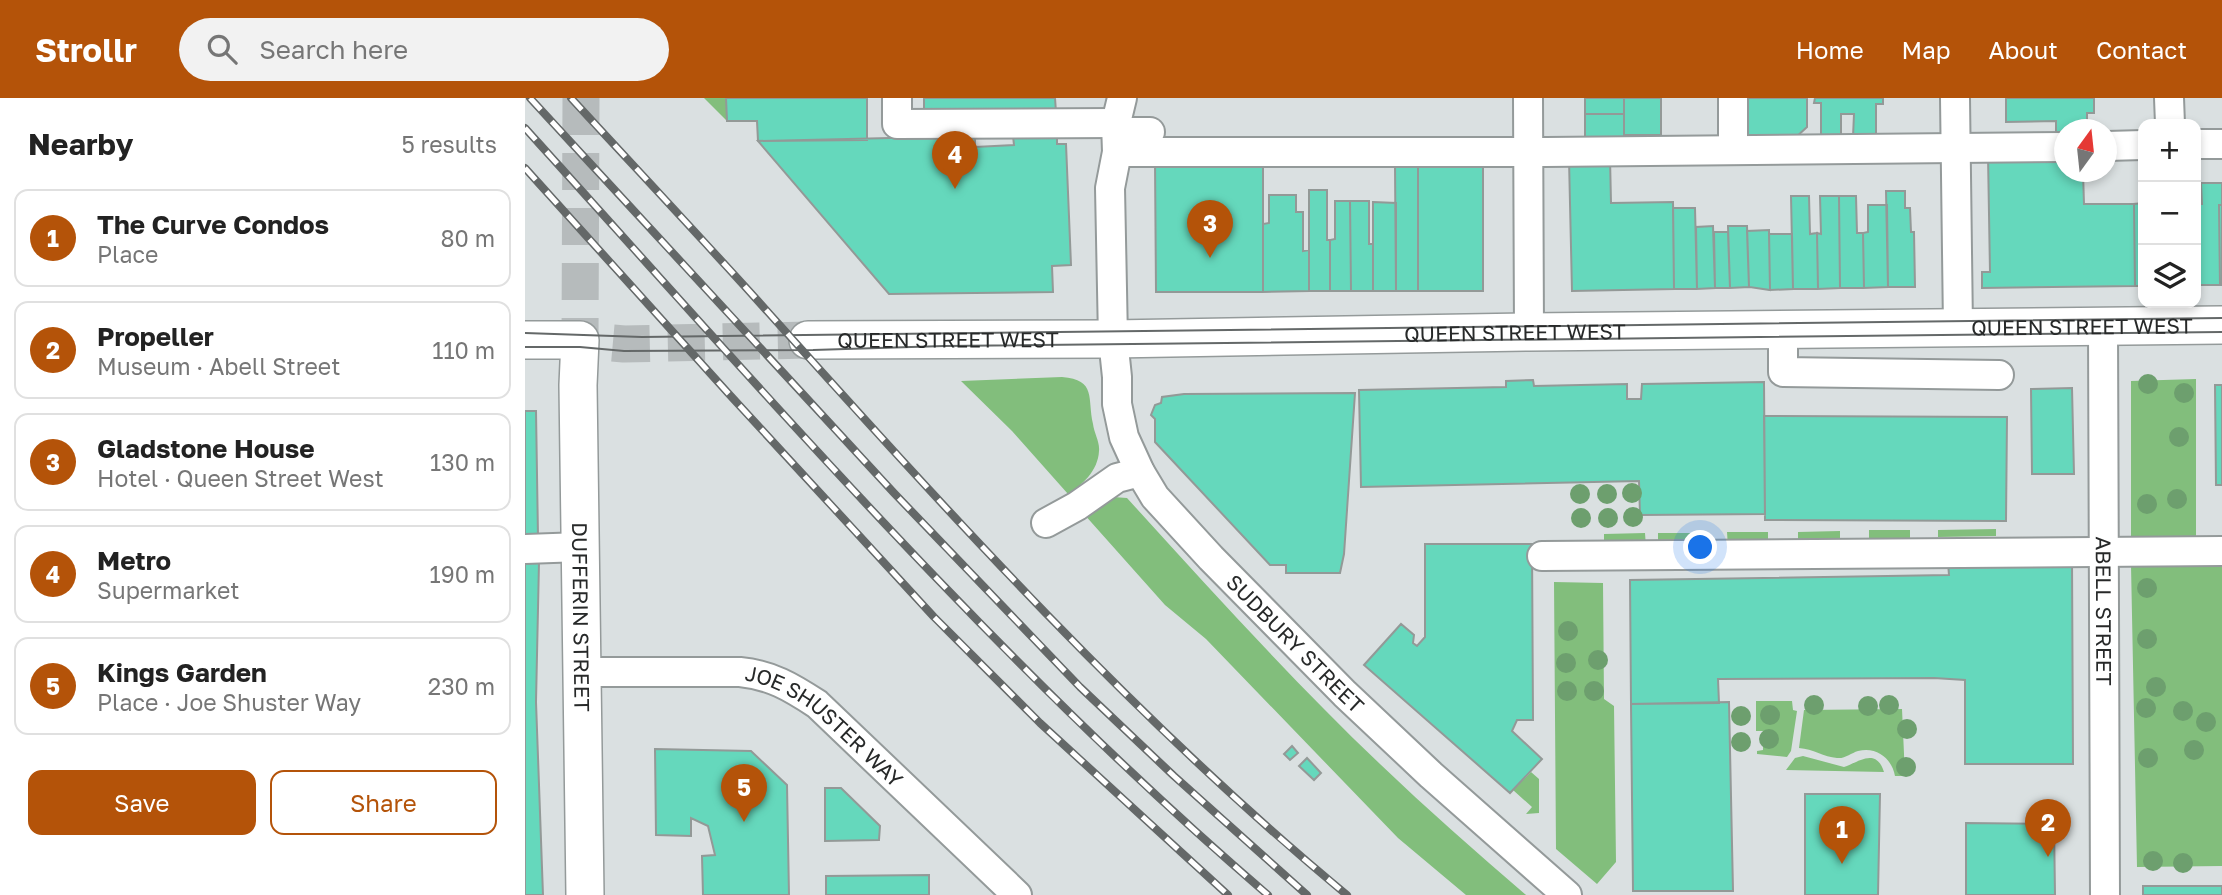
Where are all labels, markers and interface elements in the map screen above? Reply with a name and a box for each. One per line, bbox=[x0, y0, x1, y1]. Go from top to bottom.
search box bbox=[179, 18, 669, 81]
text: Strollr bbox=[35, 30, 137, 69]
icon: search bbox=[203, 30, 241, 68]
text: Search here bbox=[259, 34, 408, 65]
text: Home bbox=[1796, 35, 1864, 64]
text: Map bbox=[1902, 35, 1951, 64]
text: About bbox=[1989, 35, 2058, 64]
text: Contact bbox=[2096, 35, 2187, 64]
north arrow bbox=[2054, 119, 2117, 182]
map controls bbox=[2138, 119, 2201, 308]
button: + bbox=[2138, 119, 2201, 182]
text: Nearby bbox=[28, 126, 133, 162]
text: 5 results bbox=[401, 130, 497, 158]
pin: 4 bbox=[932, 131, 978, 189]
button: − bbox=[2138, 182, 2201, 245]
pin: 3 bbox=[1187, 200, 1233, 258]
text: The Curve Condos bbox=[97, 209, 329, 240]
text: 1 bbox=[47, 224, 59, 252]
text: 80 m bbox=[441, 224, 495, 252]
text: Place bbox=[97, 240, 158, 268]
button: layers bbox=[2138, 245, 2201, 308]
street label: QUEEN STREET WEST bbox=[1971, 312, 2193, 341]
street label: QUEEN STREET WEST bbox=[1404, 318, 1626, 347]
text: Propeller bbox=[97, 321, 214, 352]
street label: QUEEN STREET WEST bbox=[837, 326, 1059, 353]
text: 2 bbox=[46, 336, 60, 364]
text: 110 m bbox=[432, 336, 495, 364]
text: Museum · Abell Street bbox=[97, 352, 340, 380]
text: Gladstone House bbox=[97, 433, 315, 464]
text: 3 bbox=[46, 448, 60, 476]
text: 130 m bbox=[430, 448, 495, 476]
text: Hotel · Queen Street West bbox=[97, 464, 384, 492]
street label: DUFFERIN STREET bbox=[567, 522, 595, 712]
your location bbox=[1683, 530, 1717, 564]
street label: ABELL STREET bbox=[2091, 536, 2117, 686]
text: Metro bbox=[97, 545, 171, 576]
text: 4 bbox=[46, 560, 60, 588]
text: 190 m bbox=[430, 560, 495, 588]
street label: SUDBURY STREET bbox=[1221, 569, 1370, 718]
text: Supermarket bbox=[97, 576, 240, 604]
text: Kings Garden bbox=[97, 657, 267, 688]
street label: JOE SHUSTER WAY bbox=[743, 660, 909, 793]
text: 5 bbox=[46, 672, 60, 700]
text: 230 m bbox=[428, 672, 495, 700]
text: Place · Joe Shuster Way bbox=[97, 688, 361, 716]
pin: 5 bbox=[721, 764, 767, 822]
button: Save bbox=[28, 770, 256, 835]
button: Share bbox=[270, 770, 497, 835]
pin: 2 bbox=[2025, 799, 2071, 857]
pin: 1 bbox=[1819, 806, 1865, 864]

